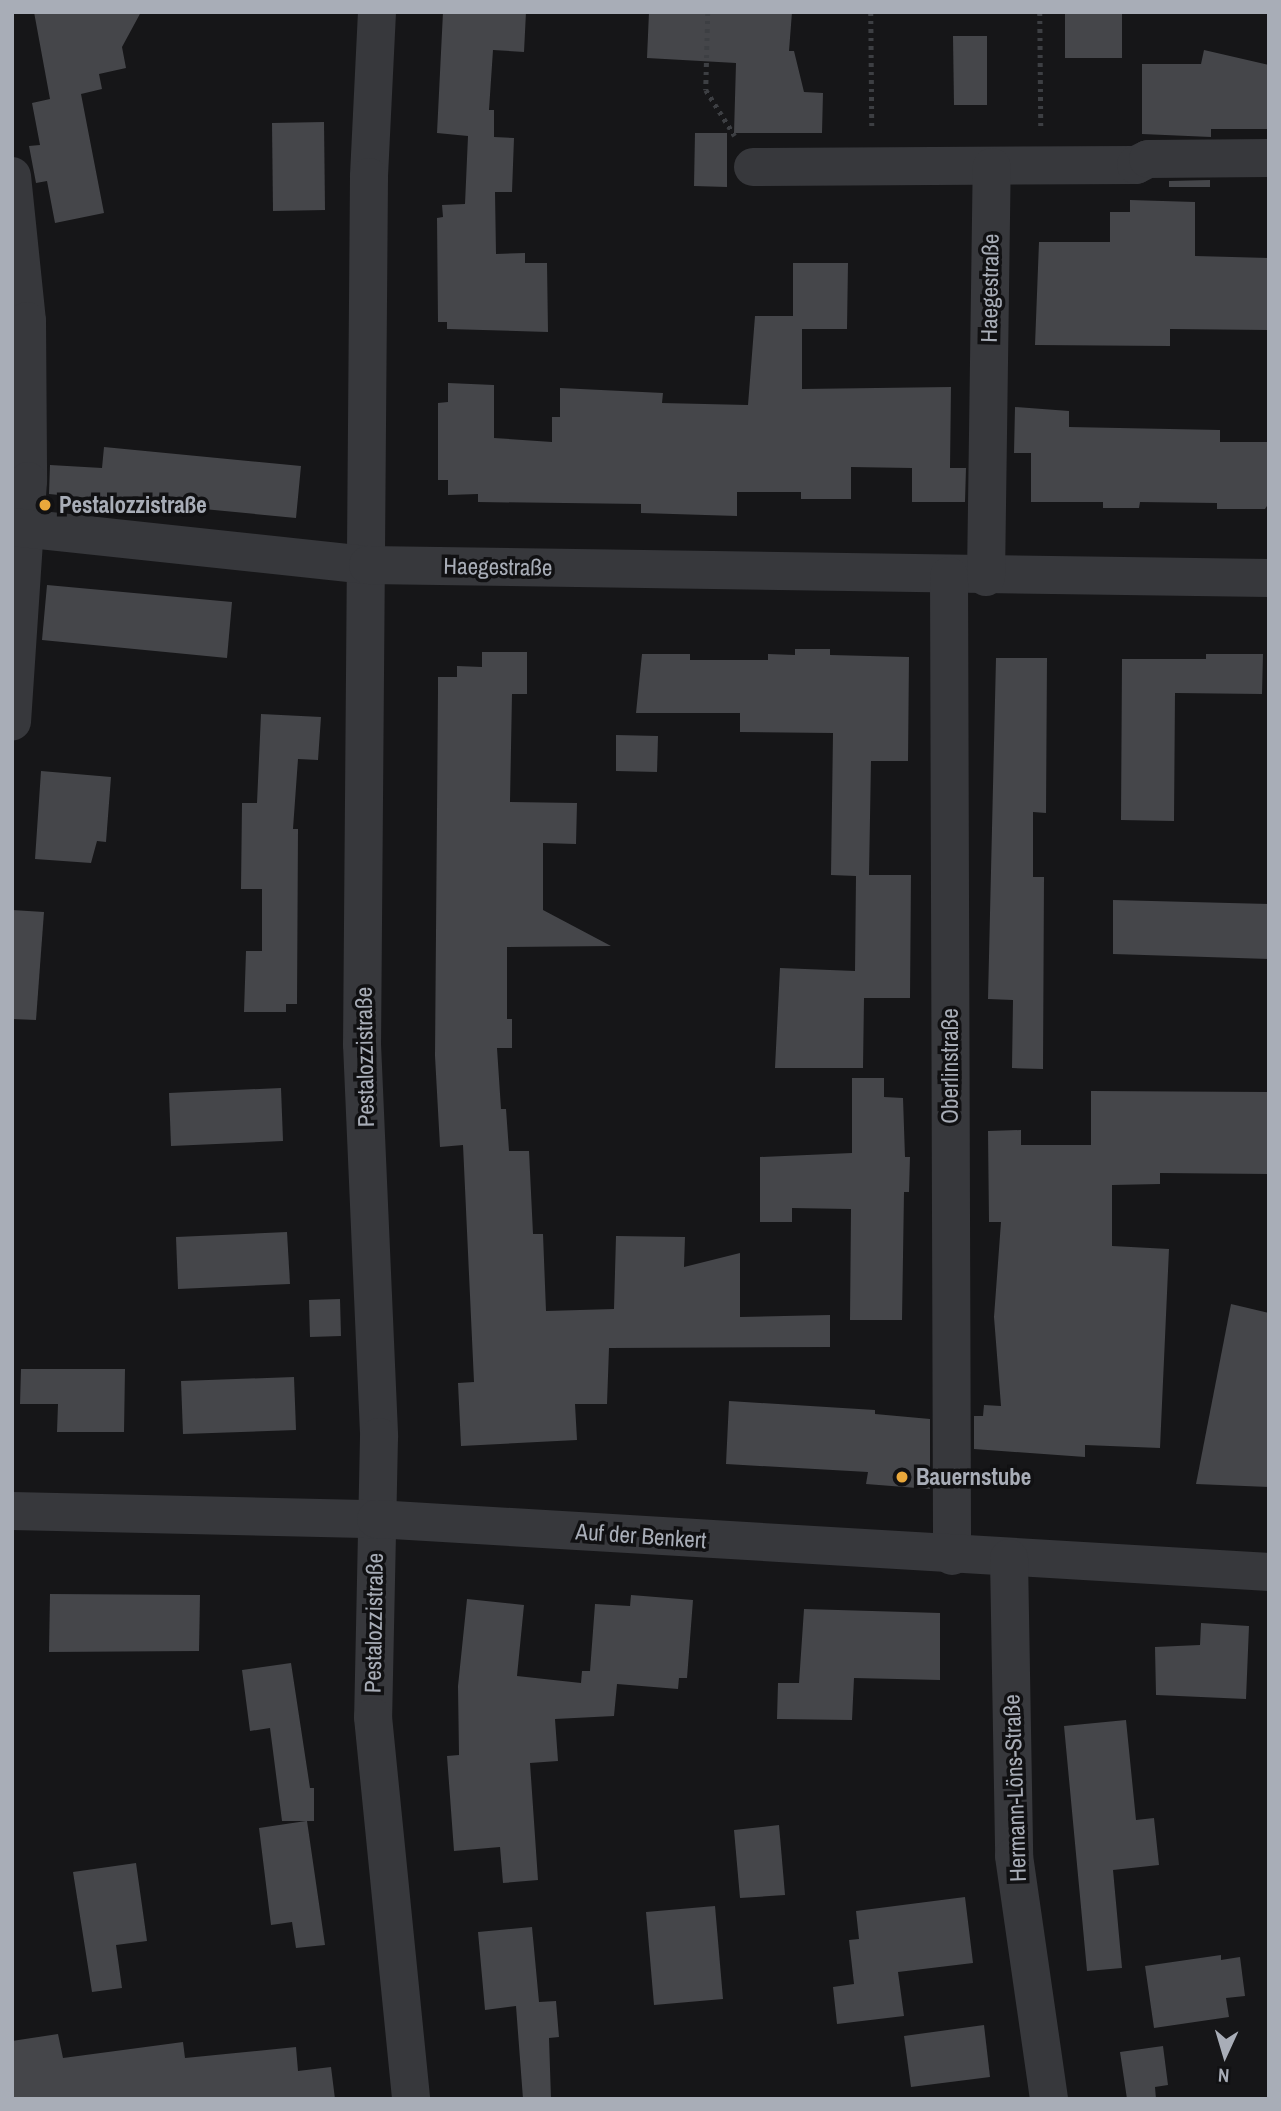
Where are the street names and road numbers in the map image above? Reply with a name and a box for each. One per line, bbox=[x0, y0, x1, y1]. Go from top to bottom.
street label: Haegestraße bbox=[975, 233, 1005, 343]
street label: Haegestraße bbox=[443, 552, 553, 582]
street label: Pestalozzistraße bbox=[350, 987, 380, 1127]
street label: Oberlinstraße bbox=[936, 1008, 964, 1124]
street label: Auf der Benkert bbox=[575, 1518, 707, 1554]
street label: Pestalozzistraße bbox=[359, 1553, 389, 1693]
street label: Hermann-Löns-Straße bbox=[998, 1694, 1032, 1882]

